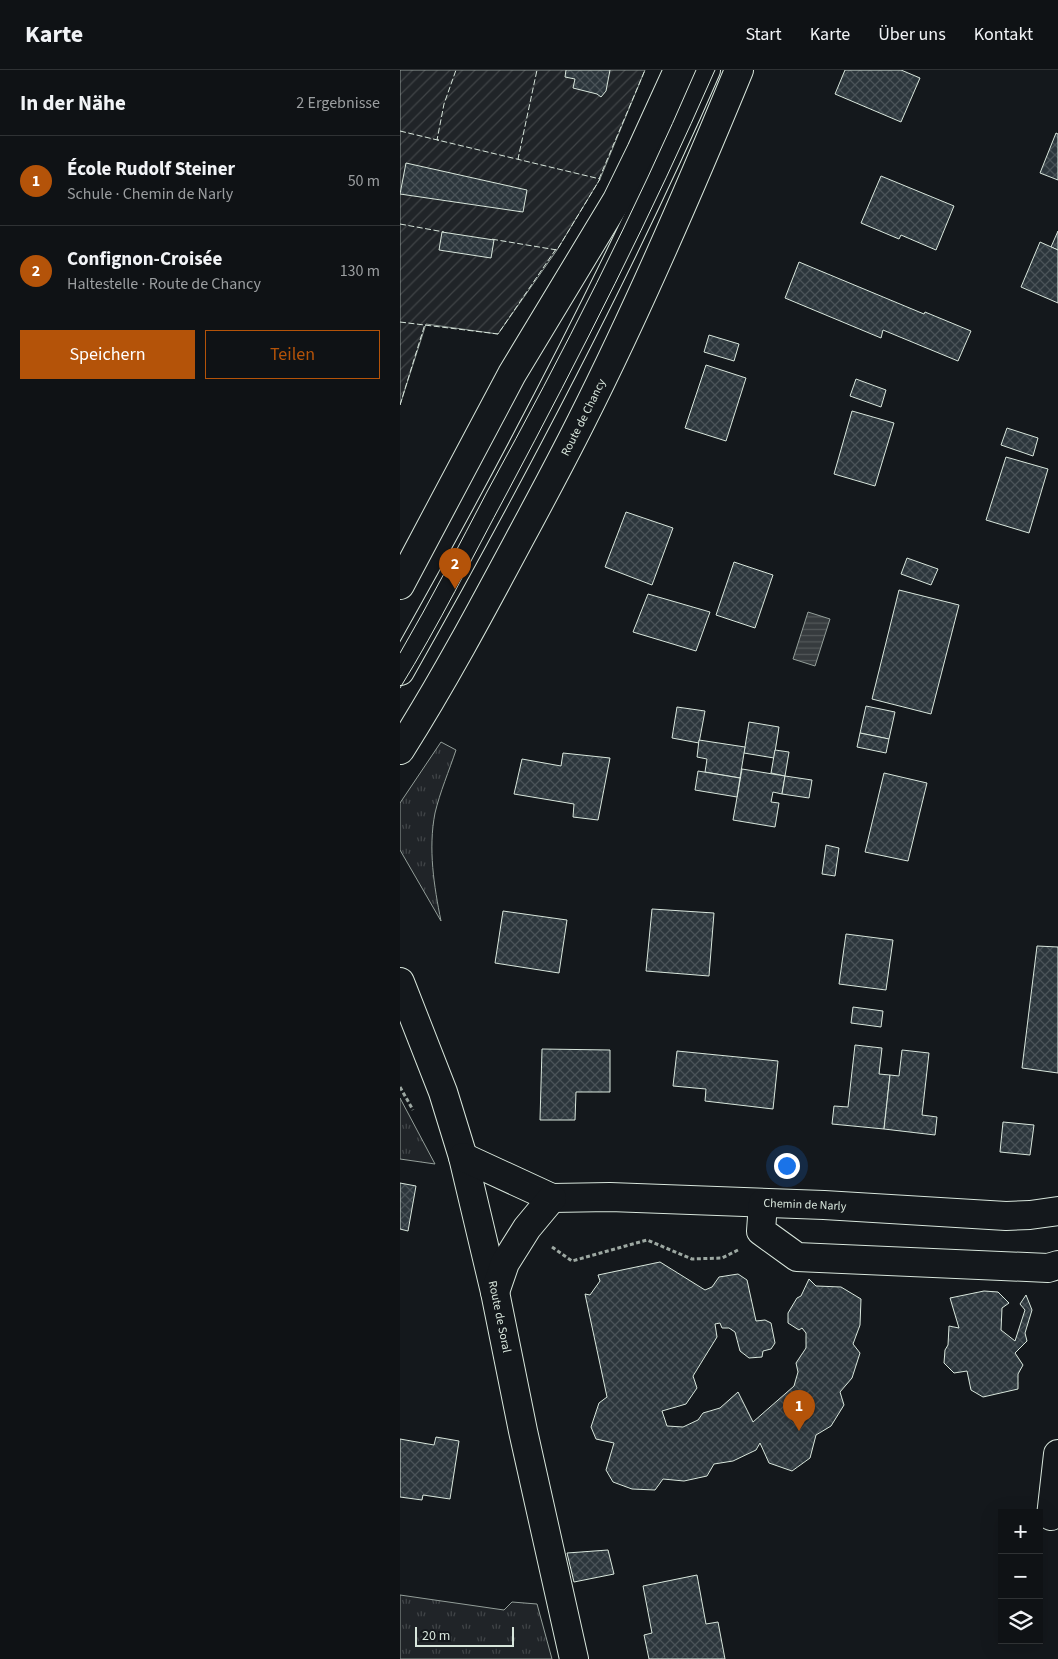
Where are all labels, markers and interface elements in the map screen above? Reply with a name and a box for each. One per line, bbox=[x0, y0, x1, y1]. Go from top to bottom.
text: Karte bbox=[25, 17, 83, 52]
text: Start bbox=[745, 22, 782, 47]
text: Karte bbox=[810, 22, 850, 47]
text: Über uns bbox=[878, 22, 946, 47]
text: Kontakt bbox=[974, 22, 1033, 47]
text: In der Nähe bbox=[20, 88, 126, 118]
text: 2 Ergebnisse bbox=[296, 92, 380, 114]
text: École Rudolf Steiner bbox=[67, 156, 235, 183]
text: 1 bbox=[32, 170, 40, 192]
text: 50 m bbox=[348, 170, 380, 192]
text: Schule · Chemin de Narly bbox=[67, 183, 233, 205]
text: Confignon-Croisée bbox=[67, 246, 222, 273]
text: 2 bbox=[32, 260, 40, 282]
text: 130 m bbox=[340, 260, 380, 282]
text: Haltestelle · Route de Chancy bbox=[67, 273, 261, 295]
button: Speichern bbox=[20, 330, 195, 379]
button: Teilen bbox=[205, 330, 380, 379]
street label: Route de Chancy bbox=[557, 376, 610, 459]
pin: 2 bbox=[439, 548, 471, 589]
your location bbox=[774, 1153, 800, 1179]
street label: Chemin de Narly bbox=[763, 1195, 847, 1215]
street label: Route de Soral bbox=[484, 1279, 515, 1354]
pin: 1 bbox=[783, 1390, 815, 1431]
map controls bbox=[998, 1509, 1043, 1644]
button: + bbox=[998, 1509, 1043, 1554]
button: − bbox=[998, 1554, 1043, 1599]
button: layers bbox=[998, 1599, 1043, 1644]
scale bar bbox=[415, 1624, 514, 1647]
text: 20 m bbox=[422, 1626, 450, 1646]

